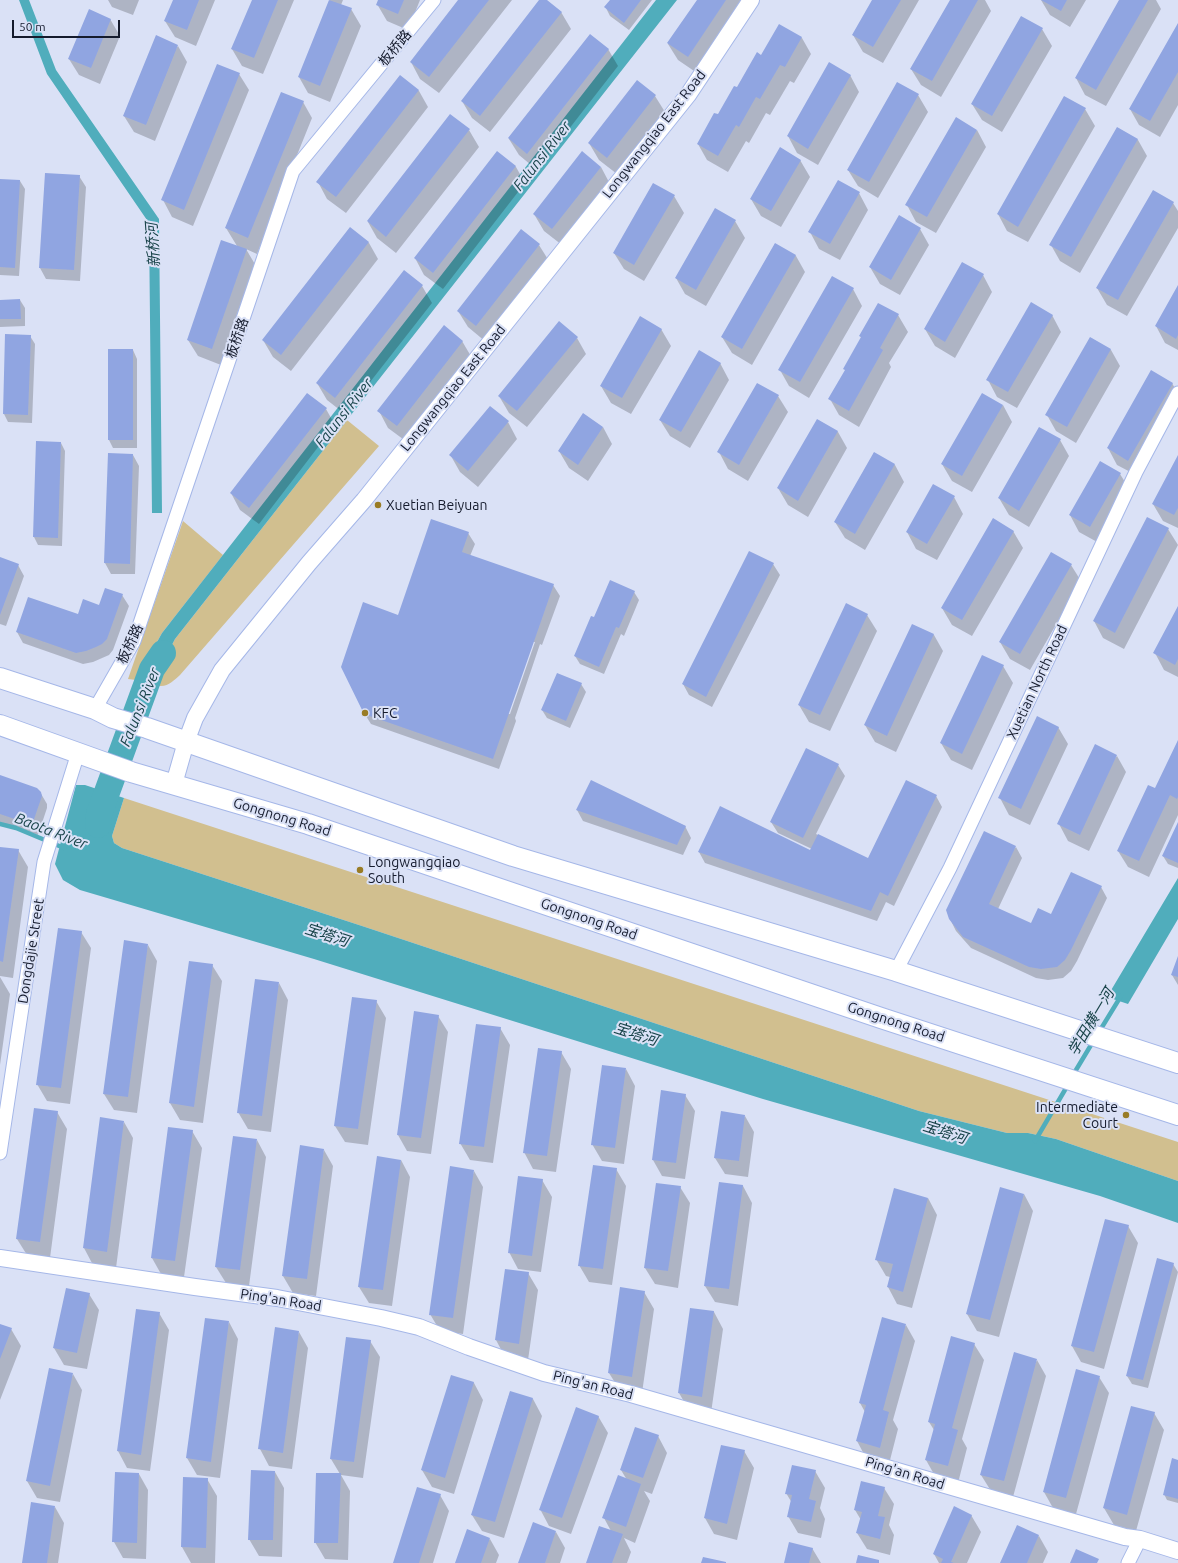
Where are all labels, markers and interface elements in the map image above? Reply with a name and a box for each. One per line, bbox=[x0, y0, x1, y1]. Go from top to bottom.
scale bar bbox=[14, 12, 122, 38]
text: 50 m bbox=[19, 20, 46, 33]
street label: 板桥路 bbox=[375, 27, 415, 69]
street label: Longwangqiao East Road bbox=[599, 67, 709, 201]
water label: Falunsi River bbox=[509, 118, 575, 194]
water label: 新桥河 bbox=[142, 222, 164, 268]
street label: 板桥路 bbox=[222, 315, 252, 361]
street label: Longwangqiao East Road bbox=[397, 321, 509, 455]
water label: Falunsi River bbox=[311, 375, 377, 451]
place label: Xuetian Beiyuan bbox=[386, 497, 488, 513]
marker: Xuetian Beiyuan bbox=[373, 500, 383, 510]
street label: 板桥路 bbox=[114, 621, 146, 667]
street label: Xuetian North Road bbox=[1003, 622, 1071, 742]
water label: Falunsi River bbox=[116, 665, 164, 749]
place label: KFC bbox=[373, 705, 397, 721]
marker: KFC bbox=[360, 708, 370, 718]
street label: Gongnong Road bbox=[231, 794, 333, 840]
water label: Baota River bbox=[12, 809, 90, 853]
place label: Longwangqiao South bbox=[368, 854, 460, 886]
marker: Longwangqiao South bbox=[355, 865, 365, 875]
street label: Gongnong Road bbox=[538, 895, 640, 943]
street label: Dongdajie Street bbox=[14, 897, 48, 1005]
water label: 宝塔河 bbox=[303, 919, 351, 951]
water label: 学田横一河 bbox=[1064, 985, 1118, 1059]
street label: Gongnong Road bbox=[845, 998, 947, 1046]
water label: 宝塔河 bbox=[612, 1018, 660, 1050]
place label: Intermediate Court bbox=[1036, 1099, 1118, 1132]
marker: Intermediate Court bbox=[1121, 1110, 1131, 1120]
water label: 宝塔河 bbox=[921, 1116, 969, 1148]
street label: Ping'an Road bbox=[239, 1285, 323, 1315]
street label: Ping'an Road bbox=[551, 1367, 635, 1403]
street label: Ping'an Road bbox=[863, 1453, 947, 1493]

